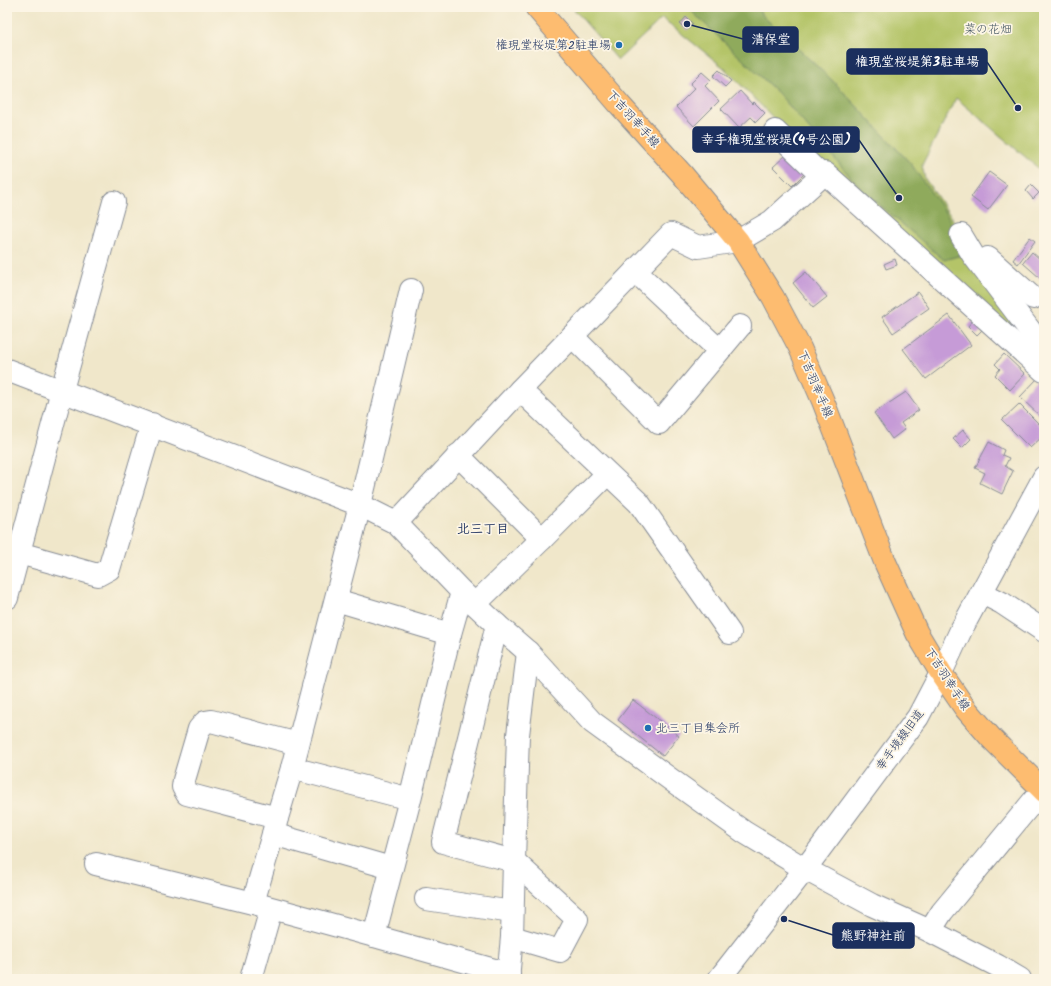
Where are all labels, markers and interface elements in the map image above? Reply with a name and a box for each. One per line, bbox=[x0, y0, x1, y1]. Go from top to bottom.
park label: 菜の花畑 bbox=[964, 20, 1012, 39]
callout: 清保堂 bbox=[743, 27, 798, 52]
text: 清保堂 bbox=[751, 30, 791, 51]
place label: 権現堂桜堤第2駐車場 bbox=[496, 36, 611, 55]
marker: 権現堂桜堤第2駐車場 bbox=[614, 40, 624, 50]
callout: 権現堂桜堤第3駐車場 bbox=[847, 49, 987, 74]
text: 権現堂桜堤第3駐車場 bbox=[855, 52, 979, 73]
street label: 下吉羽幸手線 bbox=[602, 86, 664, 152]
callout: 幸手権現堂桜堤(4号公園) bbox=[693, 127, 859, 152]
text: 幸手権現堂桜堤(4号公園) bbox=[701, 130, 851, 151]
street label: 下吉羽幸手線 bbox=[792, 347, 838, 421]
district label: 北三丁目 bbox=[457, 519, 509, 540]
street label: 下吉羽幸手線 bbox=[919, 644, 975, 714]
street label: 幸手境線旧道 bbox=[871, 705, 929, 775]
place label: 北三丁目集会所 bbox=[656, 719, 740, 738]
marker: 北三丁目集会所 bbox=[643, 723, 653, 733]
callout: 熊野神社前 bbox=[833, 923, 914, 948]
text: 熊野神社前 bbox=[840, 926, 906, 947]

